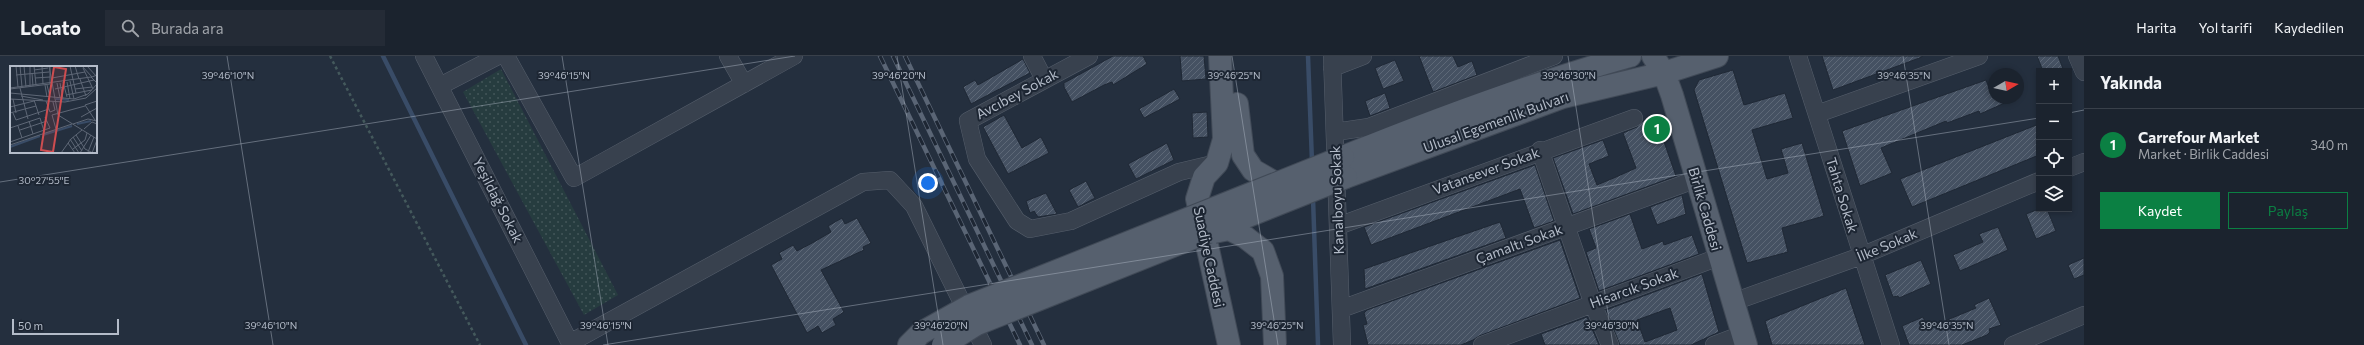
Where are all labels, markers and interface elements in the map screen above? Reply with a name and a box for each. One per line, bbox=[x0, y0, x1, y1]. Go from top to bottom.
search box bbox=[105, 10, 385, 46]
text: Locato bbox=[20, 16, 81, 39]
icon: search bbox=[119, 17, 141, 39]
text: Burada ara bbox=[151, 19, 224, 37]
text: Harita bbox=[2136, 19, 2176, 36]
text: Yol tarifi bbox=[2198, 19, 2252, 36]
text: Kaydedilen bbox=[2274, 19, 2344, 36]
street label: Avcıbey Sokak bbox=[973, 64, 1061, 122]
inset map bbox=[10, 66, 97, 153]
north arrow bbox=[1988, 68, 2024, 104]
map controls bbox=[2036, 68, 2072, 212]
button: + bbox=[2036, 68, 2072, 104]
text: 39°46'10"N bbox=[202, 69, 254, 81]
text: 39°46'15"N bbox=[538, 69, 590, 81]
text: 39°46'20"N bbox=[872, 69, 926, 81]
text: 39°46'25"N bbox=[1207, 69, 1261, 81]
text: 39°46'30"N bbox=[1542, 69, 1596, 81]
text: 39°46'35"N bbox=[1877, 69, 1931, 81]
text: Yakında bbox=[2100, 72, 2162, 93]
street label: Ulusal Egemenlik Bulvarı bbox=[1421, 87, 1571, 156]
button: − bbox=[2036, 104, 2072, 140]
pin: 1 bbox=[1644, 114, 1670, 144]
text: Carrefour Market bbox=[2138, 128, 2259, 146]
text: 1 bbox=[2110, 137, 2116, 153]
text: 340 m bbox=[2310, 137, 2348, 153]
button: locate bbox=[2036, 140, 2072, 176]
street label: Vatansever Sokak bbox=[1430, 143, 1542, 198]
street label: Kanalboyu Sokak bbox=[1326, 145, 1347, 255]
text: Market · Birlik Caddesi bbox=[2138, 146, 2269, 162]
street label: Yeşildağ Sokak bbox=[470, 154, 527, 246]
street label: Tahta Sokak bbox=[1823, 155, 1862, 235]
street label: Birlik Caddesi bbox=[1685, 165, 1726, 253]
your location bbox=[918, 173, 938, 193]
text: 30°27'55"E bbox=[19, 174, 70, 186]
button: layers bbox=[2036, 176, 2072, 212]
button: Kaydet bbox=[2100, 192, 2220, 229]
button: Paylaş bbox=[2228, 192, 2348, 229]
street label: Suadiye Caddesi bbox=[1191, 205, 1228, 309]
street label: Çamaltı Sokak bbox=[1473, 220, 1565, 267]
street label: İlke Sokak bbox=[1854, 224, 1920, 265]
street label: Hisarcık Sokak bbox=[1587, 263, 1681, 311]
scale bar bbox=[12, 317, 119, 336]
text: 50 m bbox=[18, 319, 43, 332]
text: 39°46'10"N bbox=[245, 319, 297, 331]
text: 39°46'15"N bbox=[580, 319, 632, 331]
text: 39°46'20"N bbox=[914, 319, 968, 331]
text: 39°46'25"N bbox=[1250, 319, 1304, 331]
text: 39°46'30"N bbox=[1585, 319, 1639, 331]
text: 39°46'35"N bbox=[1920, 319, 1974, 331]

